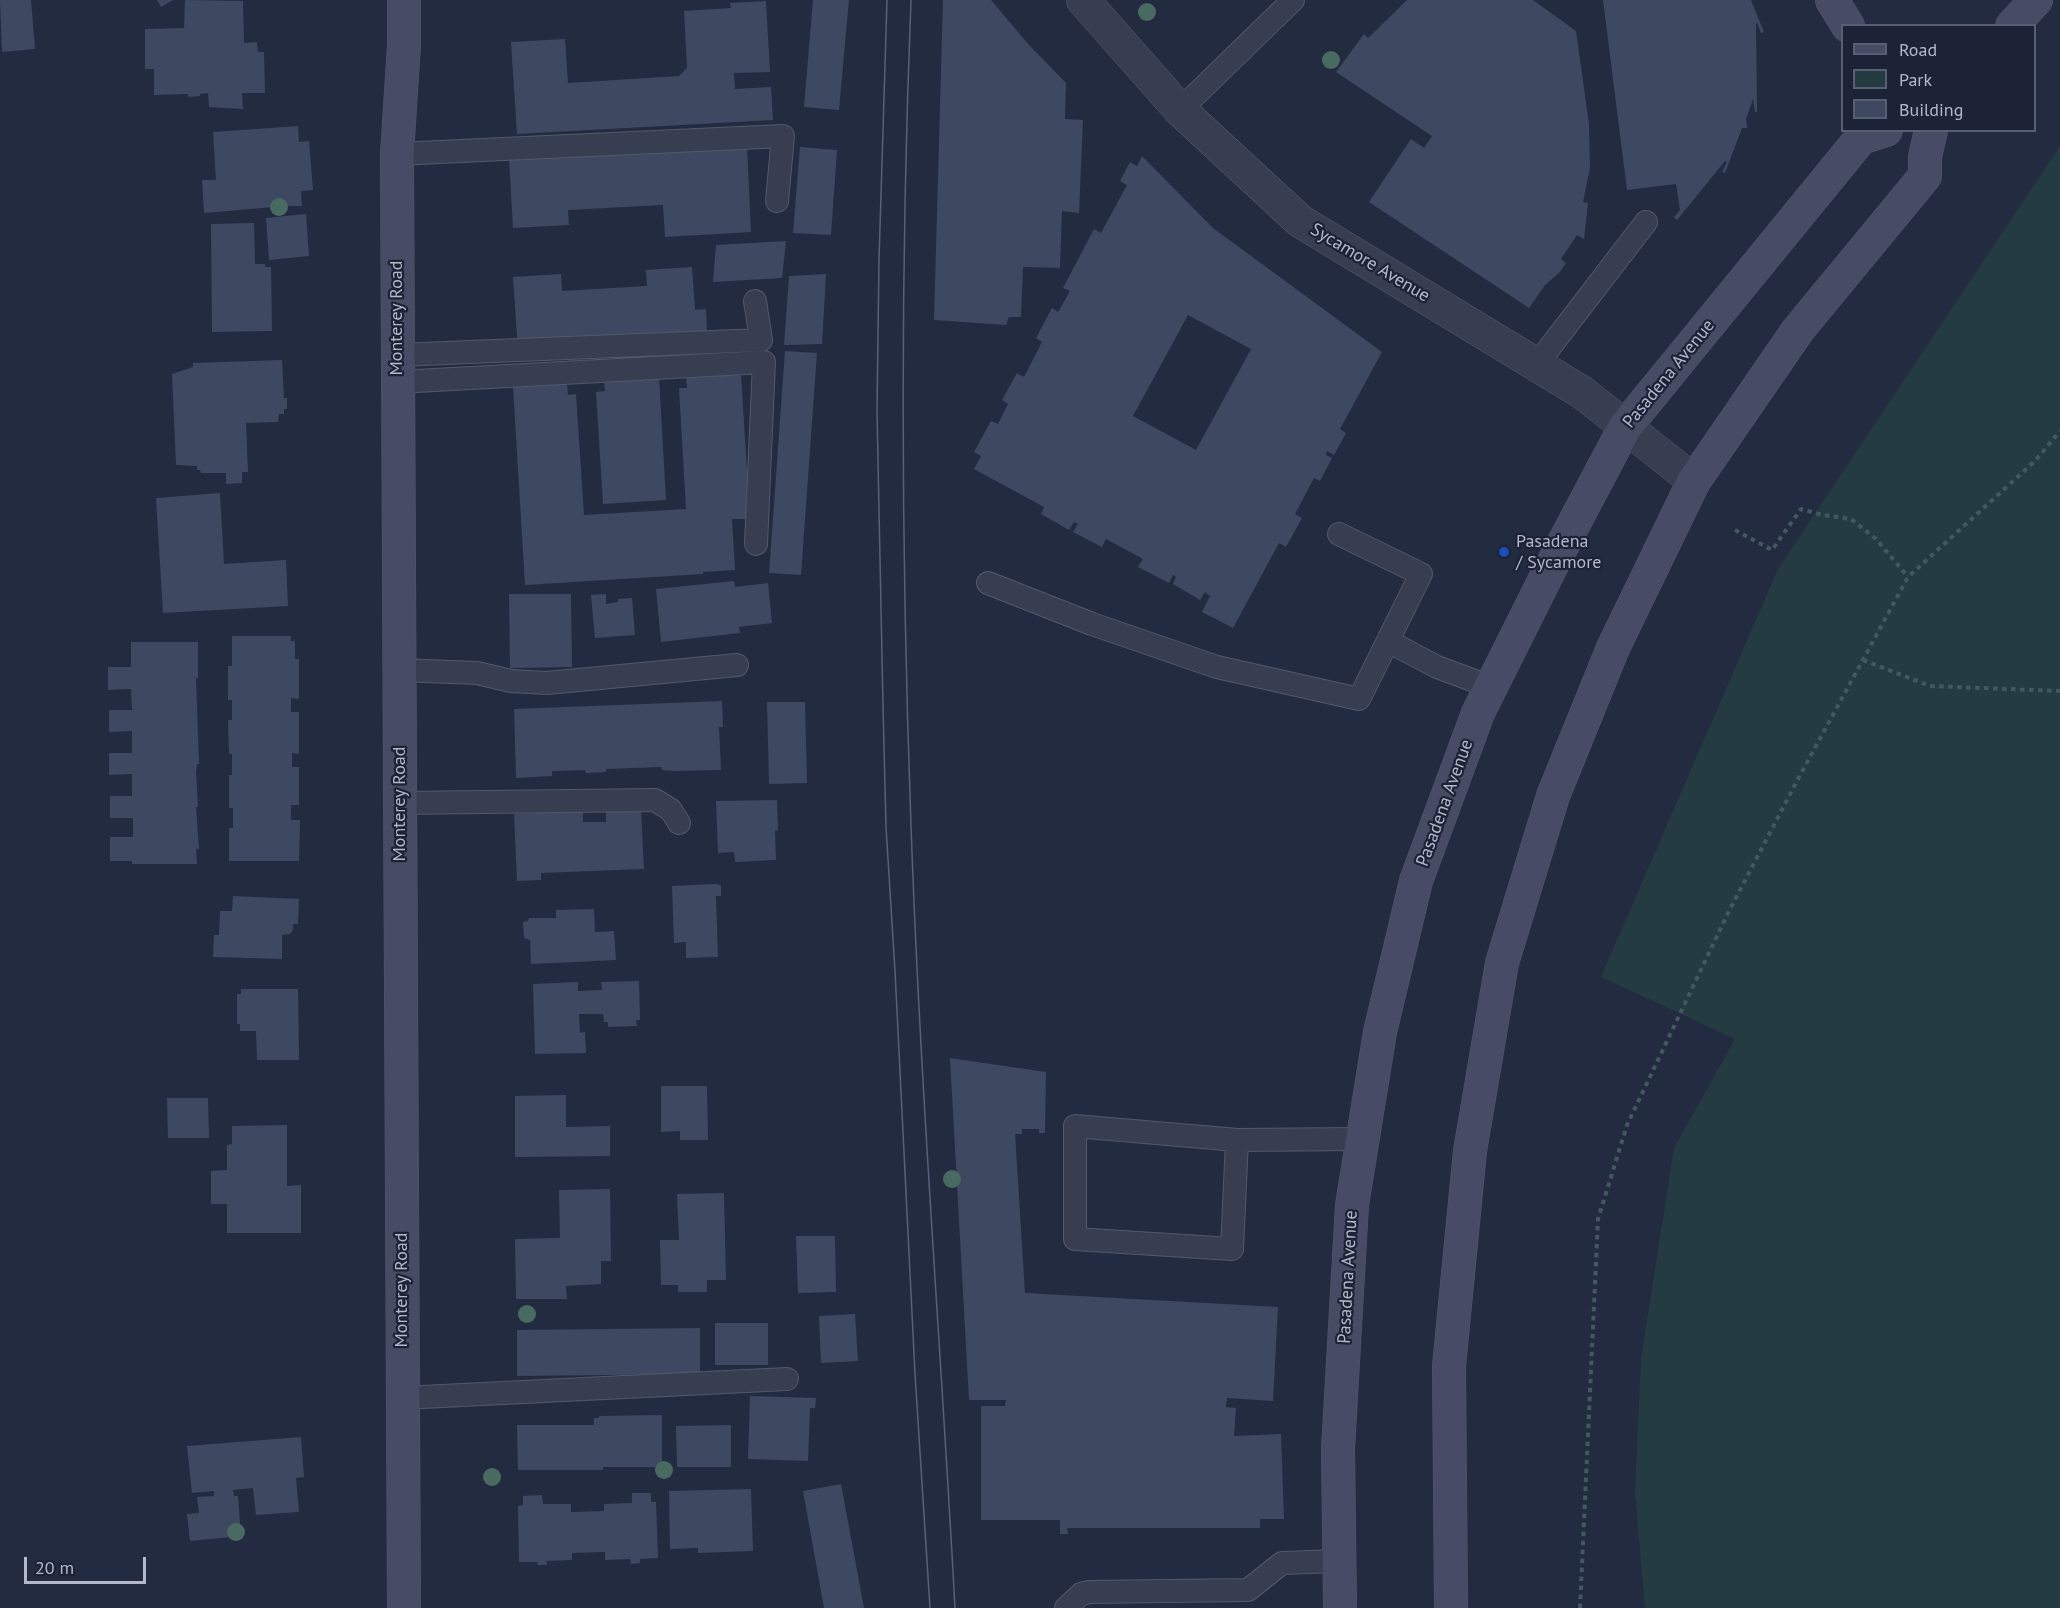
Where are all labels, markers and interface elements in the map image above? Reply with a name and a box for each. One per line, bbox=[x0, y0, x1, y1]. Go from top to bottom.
legend bbox=[1841, 24, 2036, 132]
text: Road bbox=[1899, 38, 1937, 61]
text: Park bbox=[1899, 68, 1932, 91]
text: Building bbox=[1899, 98, 1963, 121]
street label: Sycamore Avenue bbox=[1306, 219, 1434, 307]
street label: Monterey Road bbox=[386, 261, 408, 375]
street label: Pasadena Avenue bbox=[1619, 315, 1719, 433]
place label: Pasadena / Sycamore bbox=[1516, 531, 1601, 574]
marker: Pasadena / Sycamore bbox=[1497, 545, 1511, 559]
street label: Pasadena Avenue bbox=[1412, 737, 1478, 869]
street label: Monterey Road bbox=[389, 747, 411, 861]
street label: Pasadena Avenue bbox=[1334, 1210, 1362, 1344]
street label: Monterey Road bbox=[391, 1233, 413, 1347]
scale bar bbox=[27, 1545, 148, 1583]
text: 20 m bbox=[35, 1556, 74, 1579]

